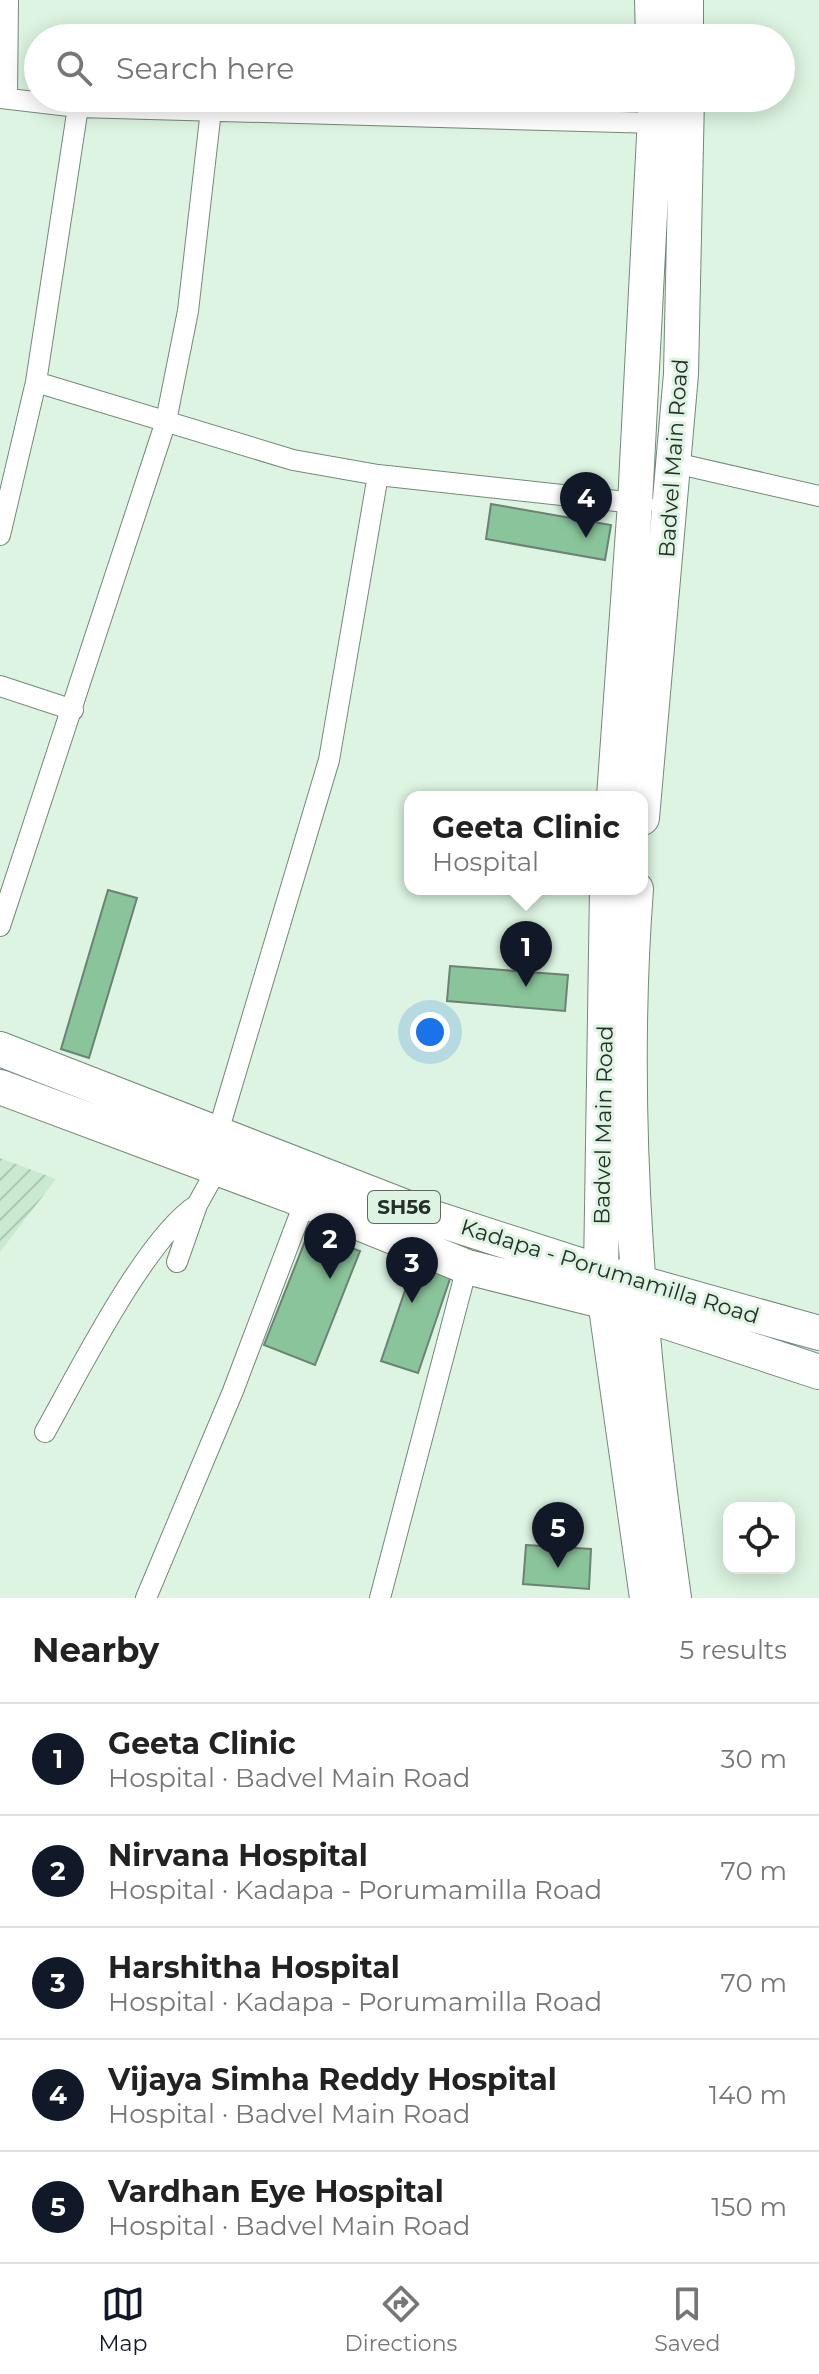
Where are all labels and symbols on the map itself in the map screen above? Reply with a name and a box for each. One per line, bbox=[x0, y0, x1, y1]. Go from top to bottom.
street label: Badvel Main Road bbox=[653, 358, 694, 558]
pin: 4 bbox=[560, 472, 612, 538]
pin: 1 bbox=[500, 921, 552, 987]
your location bbox=[410, 1012, 450, 1052]
street label: Badvel Main Road bbox=[588, 1025, 619, 1225]
road number: SH56 bbox=[368, 1191, 440, 1223]
pin: 2 bbox=[304, 1213, 356, 1279]
street label: Kadapa - Porumamilla Road bbox=[457, 1213, 762, 1330]
pin: 3 bbox=[386, 1237, 438, 1303]
pin: 5 bbox=[532, 1502, 584, 1568]

